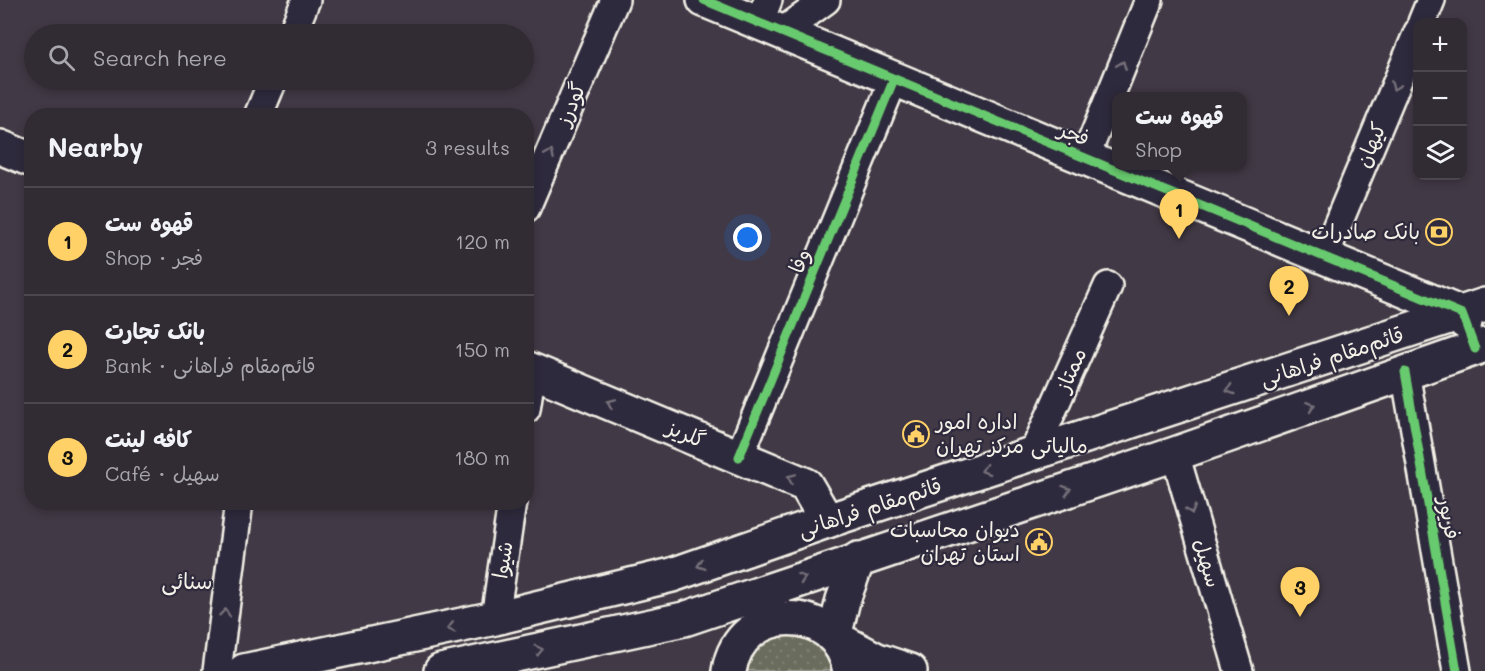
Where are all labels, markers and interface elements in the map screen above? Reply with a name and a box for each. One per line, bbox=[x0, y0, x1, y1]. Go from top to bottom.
map controls bbox=[1413, 18, 1467, 180]
button: + bbox=[1413, 18, 1467, 72]
search box bbox=[24, 24, 534, 90]
icon: search bbox=[45, 41, 78, 74]
text: Search here bbox=[93, 43, 227, 72]
one-way arrow bbox=[1115, 60, 1127, 71]
button: − bbox=[1413, 72, 1467, 126]
street label: گودرز bbox=[548, 78, 592, 132]
one-way arrow bbox=[1390, 80, 1402, 91]
popup bbox=[1112, 92, 1247, 170]
text: قهوه ست bbox=[1135, 101, 1224, 130]
street label: فجر bbox=[1053, 113, 1094, 151]
street label: کیهان bbox=[1348, 118, 1391, 171]
button: layers bbox=[1413, 126, 1467, 180]
text: Nearby bbox=[48, 130, 143, 164]
text: 3 results bbox=[425, 134, 510, 160]
text: Shop bbox=[1135, 136, 1182, 162]
one-way arrow bbox=[542, 149, 554, 160]
pin: 1 bbox=[1160, 190, 1198, 239]
text: قهوه ست bbox=[105, 208, 193, 237]
place label: بانک صادرات bbox=[1311, 217, 1420, 245]
bank icon: بانک صادرات bbox=[1424, 217, 1454, 247]
your location bbox=[733, 223, 762, 252]
text: 1 bbox=[63, 228, 72, 254]
text: 120 m bbox=[455, 228, 510, 254]
text: Shop · فجر bbox=[105, 244, 203, 270]
street label: وفا bbox=[782, 244, 816, 277]
pin: 2 bbox=[1270, 266, 1308, 316]
text: بانک تجارت bbox=[105, 316, 205, 345]
street label: قائم‌مقام فراهانی bbox=[1256, 320, 1408, 395]
text: 2 bbox=[62, 336, 73, 362]
text: 150 m bbox=[455, 336, 510, 362]
street label: ممتاز bbox=[1047, 343, 1091, 397]
text: Bank · قائم‌مقام فراهانی bbox=[105, 352, 316, 378]
one-way arrow bbox=[1225, 383, 1236, 395]
one-way arrow bbox=[606, 398, 617, 410]
one-way arrow bbox=[1305, 400, 1315, 413]
place label: اداره امور مالیاتی مرکز تهران bbox=[934, 407, 1088, 460]
street label: گلریز bbox=[661, 412, 710, 453]
public building icon: اداره امور مالیاتی مرکز تهران bbox=[901, 419, 931, 449]
text: کافه لینت bbox=[105, 424, 192, 453]
text: 3 bbox=[62, 444, 74, 470]
text: 180 m bbox=[454, 444, 510, 470]
text: Café · سهیل bbox=[105, 460, 220, 486]
one-way arrow bbox=[980, 463, 991, 475]
street label: قائم‌مقام فراهانی bbox=[794, 471, 946, 546]
one-way arrow bbox=[786, 473, 797, 485]
one-way arrow bbox=[1061, 485, 1072, 497]
street label: فریور bbox=[1432, 492, 1467, 541]
one-way arrow bbox=[1184, 504, 1196, 515]
place label: دیوان محاسبات استان تهران bbox=[890, 515, 1020, 566]
public building icon: دیوان محاسبات استان تهران bbox=[1024, 527, 1054, 557]
street label: سهیل bbox=[1188, 535, 1229, 590]
street label: شیوا bbox=[485, 539, 519, 580]
one-way arrow bbox=[696, 558, 707, 571]
district label: سنائی bbox=[161, 566, 213, 596]
pin: 3 bbox=[1280, 568, 1320, 617]
one-way arrow bbox=[796, 573, 807, 586]
one-way arrow bbox=[218, 608, 230, 618]
one-way arrow bbox=[446, 621, 456, 634]
one-way arrow bbox=[534, 644, 544, 657]

